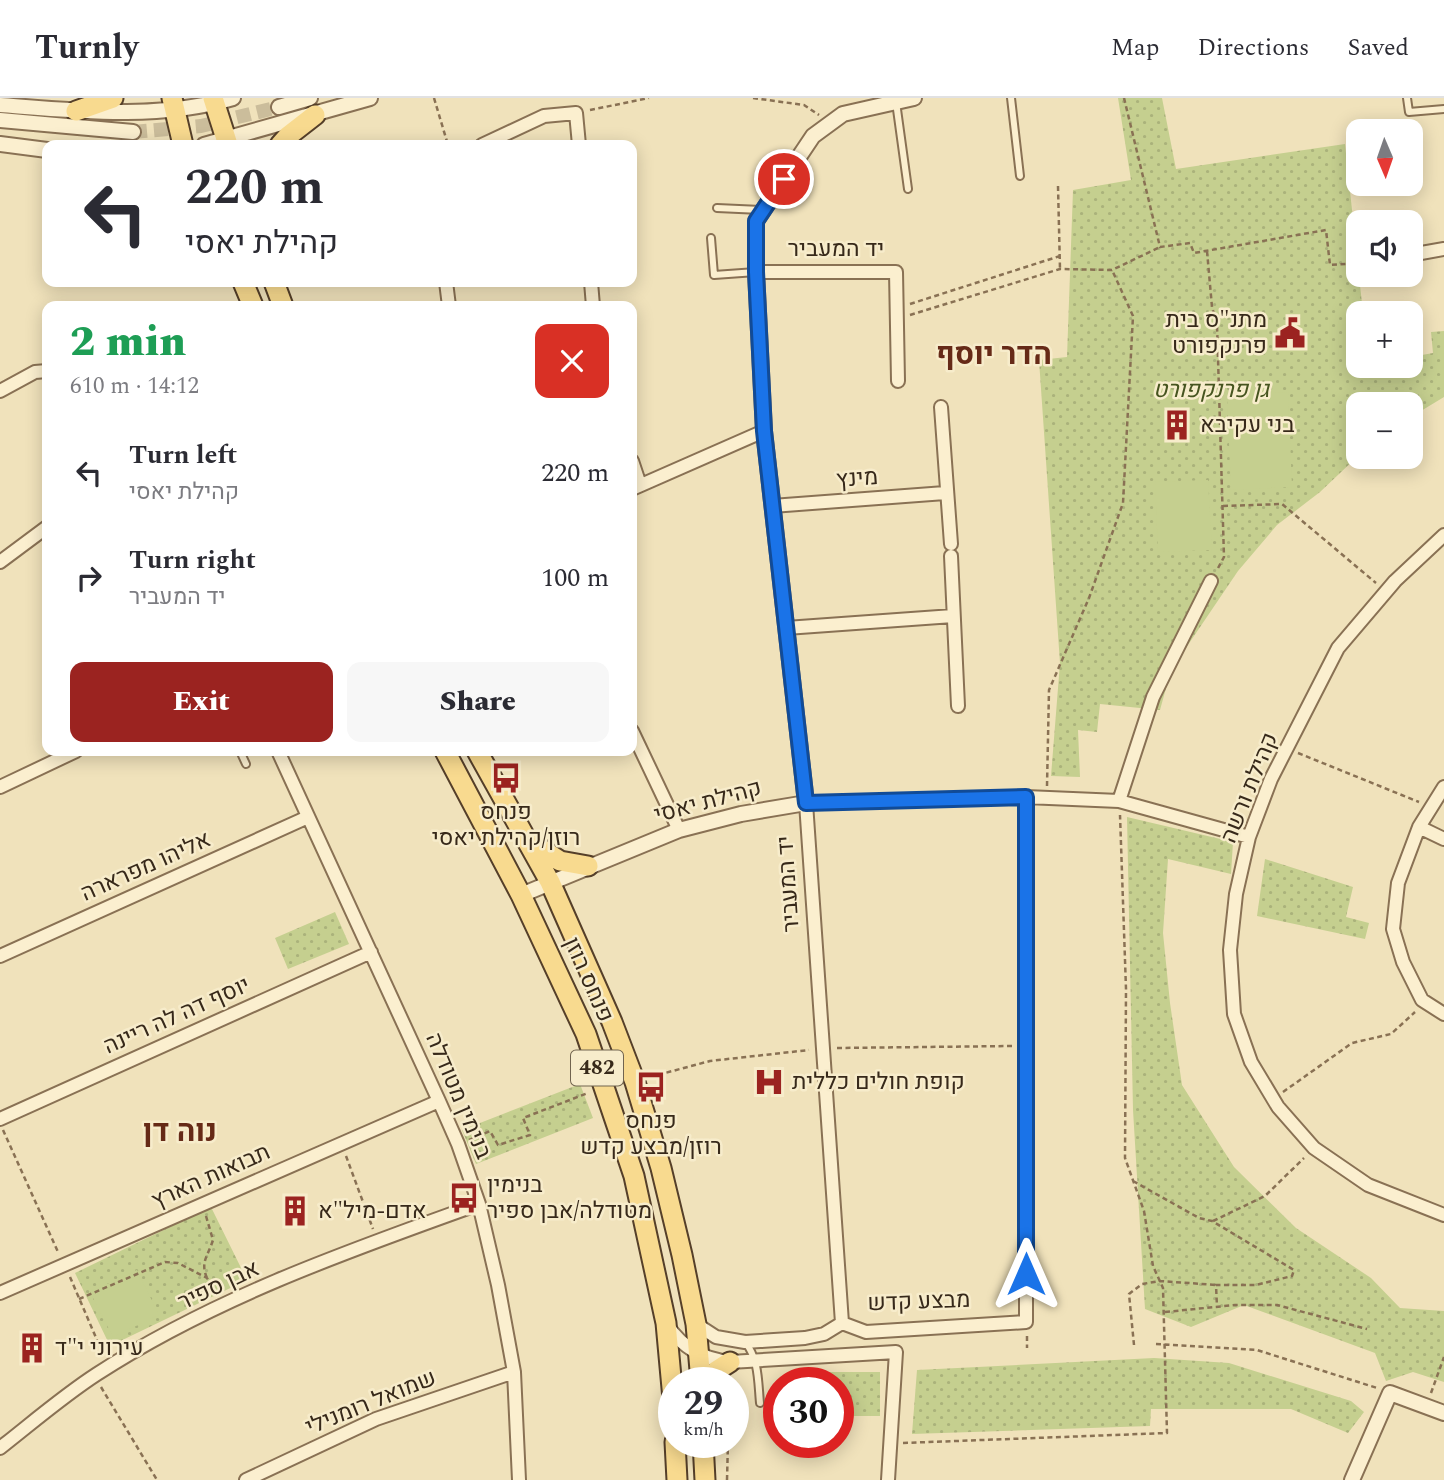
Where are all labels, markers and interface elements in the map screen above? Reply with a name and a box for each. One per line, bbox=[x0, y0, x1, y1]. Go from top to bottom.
text: Turnly bbox=[35, 23, 138, 73]
text: Map bbox=[1111, 30, 1159, 66]
text: Directions bbox=[1197, 30, 1309, 66]
text: Saved bbox=[1347, 30, 1409, 66]
north arrow bbox=[1346, 119, 1423, 196]
map controls bbox=[1346, 119, 1423, 469]
pin bbox=[754, 149, 814, 209]
text: 220 m bbox=[185, 151, 324, 226]
icon: arrive bbox=[765, 160, 803, 198]
icon: left bbox=[70, 168, 161, 259]
button: sound bbox=[1346, 210, 1423, 287]
text: קהילת יאסי bbox=[185, 219, 338, 268]
street label: יד המעביר bbox=[788, 232, 884, 267]
button: + bbox=[1346, 301, 1423, 378]
place label: מתנ"ס בית פרנקפורט bbox=[1166, 303, 1267, 364]
text: 2 min bbox=[70, 311, 186, 374]
public building icon: מתנ"ס בית פרנקפורט bbox=[1273, 316, 1307, 350]
button: close bbox=[535, 324, 609, 398]
district label: הדר יוסף bbox=[936, 332, 1052, 378]
text: 610 m · 14:12 bbox=[70, 369, 199, 404]
park label: גן פרנקפורט bbox=[1153, 373, 1271, 408]
button: − bbox=[1346, 392, 1423, 469]
building icon: בני עקיבא bbox=[1160, 408, 1194, 442]
place label: בני עקיבא bbox=[1200, 408, 1295, 443]
text: Turn left bbox=[129, 435, 237, 475]
text: 220 m bbox=[541, 453, 609, 493]
icon: left bbox=[70, 454, 108, 492]
street label: מינץ bbox=[835, 460, 879, 498]
text: קהילת יאסי bbox=[129, 475, 239, 510]
text: Turn right bbox=[129, 540, 256, 580]
text: 100 m bbox=[541, 558, 609, 598]
icon: right bbox=[70, 559, 108, 597]
text: יד המעביר bbox=[129, 580, 225, 615]
button: Exit bbox=[70, 662, 333, 742]
button: Share bbox=[347, 662, 609, 742]
street label: קהילת ורשה bbox=[1212, 727, 1288, 849]
bus stop icon: פנחס רוזן/קהילת יאסי bbox=[489, 761, 523, 795]
street label: קהילת יאסי bbox=[650, 771, 766, 833]
place label: פנחס רוזן/קהילת יאסי bbox=[432, 795, 580, 856]
street label: אליהו מפרארה bbox=[75, 823, 217, 911]
street label: יד המעביר bbox=[768, 835, 810, 933]
street label: פנחס רוזן bbox=[554, 932, 622, 1028]
street label: יוסף דה לה ריינה bbox=[98, 968, 256, 1064]
street label: בנימין מטודלה bbox=[416, 1027, 500, 1165]
road number: 482 bbox=[571, 1051, 623, 1086]
hospital icon: קופת חולים כללית bbox=[752, 1065, 786, 1099]
place label: קופת חולים כללית bbox=[792, 1065, 965, 1100]
bus stop icon: פנחס רוזן/מבצע קדש bbox=[634, 1070, 668, 1104]
place label: פנחס רוזן/מבצע קדש bbox=[580, 1104, 722, 1165]
district label: נוה דן bbox=[143, 1109, 217, 1155]
street label: תבואות הארץ bbox=[146, 1135, 276, 1219]
place label: בנימין מטודלה/אבן ספיר bbox=[487, 1168, 652, 1229]
bus stop icon: בנימין מטודלה/אבן ספיר bbox=[447, 1181, 481, 1215]
building icon: אדם-מיל"א bbox=[278, 1194, 312, 1228]
place label: אדם-מיל"א bbox=[318, 1194, 426, 1229]
position arrow bbox=[989, 1237, 1063, 1311]
street label: אבן ספיר bbox=[172, 1252, 266, 1320]
street label: מבצע קדש bbox=[867, 1283, 971, 1321]
building icon: עירוני י"ד bbox=[15, 1331, 49, 1365]
place label: עירוני י"ד bbox=[55, 1331, 144, 1366]
street label: שמואל רומנילי bbox=[300, 1361, 442, 1445]
speed limit sign: 30 bbox=[763, 1367, 854, 1458]
text: 29 bbox=[684, 1377, 723, 1430]
text: km/h bbox=[683, 1416, 724, 1443]

